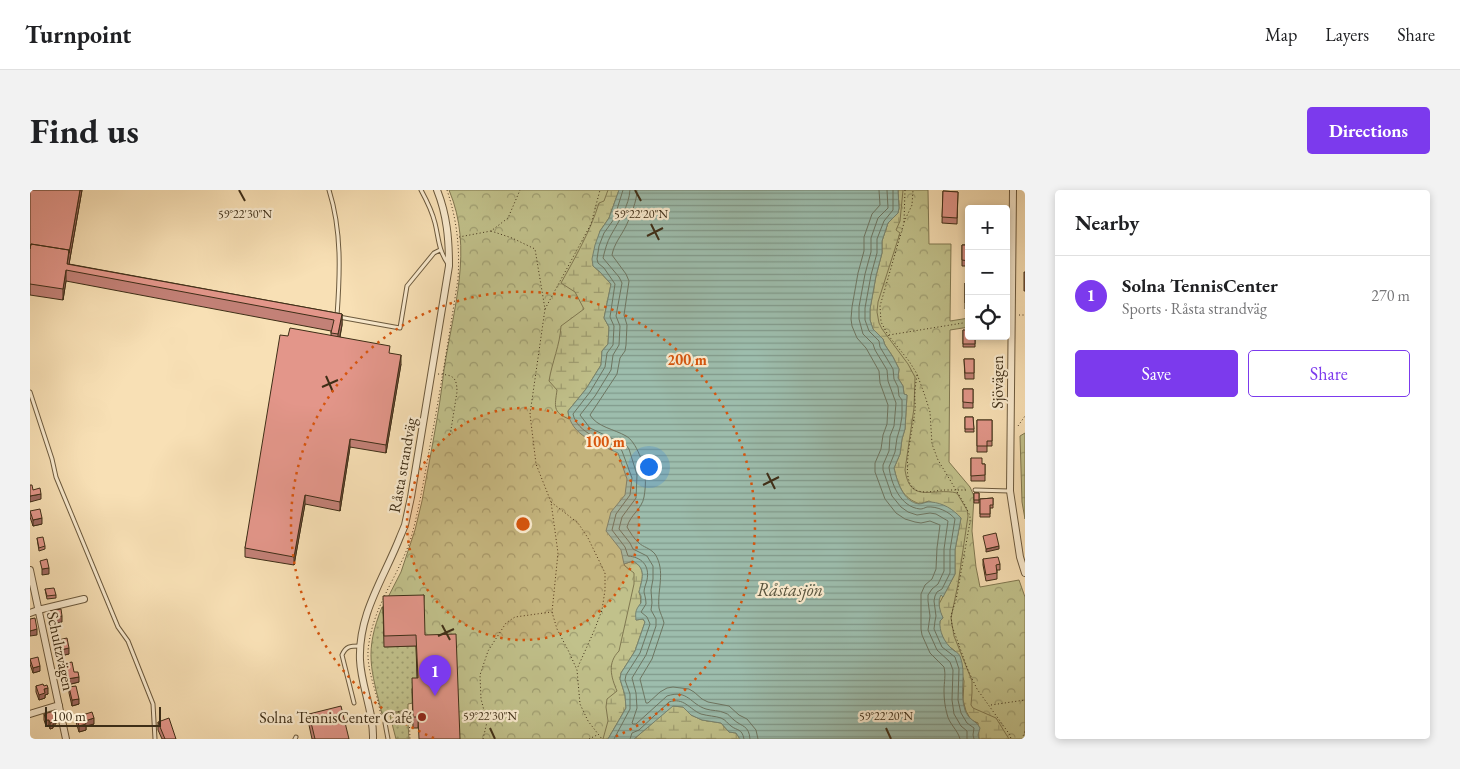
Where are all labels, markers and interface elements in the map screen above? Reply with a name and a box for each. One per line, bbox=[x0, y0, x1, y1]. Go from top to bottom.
text: Turnpoint bbox=[25, 19, 131, 50]
text: Map bbox=[1265, 23, 1297, 46]
text: Layers bbox=[1325, 23, 1369, 46]
text: Share bbox=[1397, 23, 1435, 46]
button: Directions bbox=[1307, 107, 1430, 154]
text: Find us bbox=[30, 108, 139, 153]
map controls bbox=[965, 205, 1010, 340]
button: + bbox=[965, 205, 1010, 250]
text: 59°22'30"N bbox=[218, 206, 272, 222]
text: 59°22'20"N bbox=[614, 206, 668, 222]
text: Nearby bbox=[1075, 209, 1139, 236]
button: − bbox=[965, 250, 1010, 295]
text: Solna TennisCenter bbox=[1122, 273, 1278, 298]
text: 1 bbox=[1087, 285, 1095, 306]
text: 270 m bbox=[1371, 285, 1410, 306]
button: locate bbox=[965, 295, 1010, 340]
text: Sports · Råsta strandväg bbox=[1122, 298, 1267, 319]
text: 200 m bbox=[667, 350, 707, 369]
button: Save bbox=[1075, 350, 1238, 397]
button: Share bbox=[1248, 350, 1410, 397]
street label: Sjövägen bbox=[987, 355, 1008, 409]
street label: Råsta strandväg bbox=[384, 415, 421, 514]
text: 100 m bbox=[585, 432, 625, 451]
your location bbox=[636, 454, 662, 480]
centre of rings bbox=[514, 515, 532, 533]
water label: Råstasjön bbox=[757, 578, 823, 602]
street label: Schultzvägen bbox=[42, 610, 79, 693]
pin: 1 bbox=[419, 655, 451, 696]
scale bar bbox=[45, 704, 161, 727]
text: 100 m bbox=[52, 707, 86, 725]
place label: Solna TennisCenter Café bbox=[259, 707, 412, 728]
text: 59°22'30"N bbox=[463, 708, 517, 724]
text: 59°22'20"N bbox=[859, 708, 913, 724]
marker: Solna TennisCenter Café bbox=[416, 711, 428, 723]

